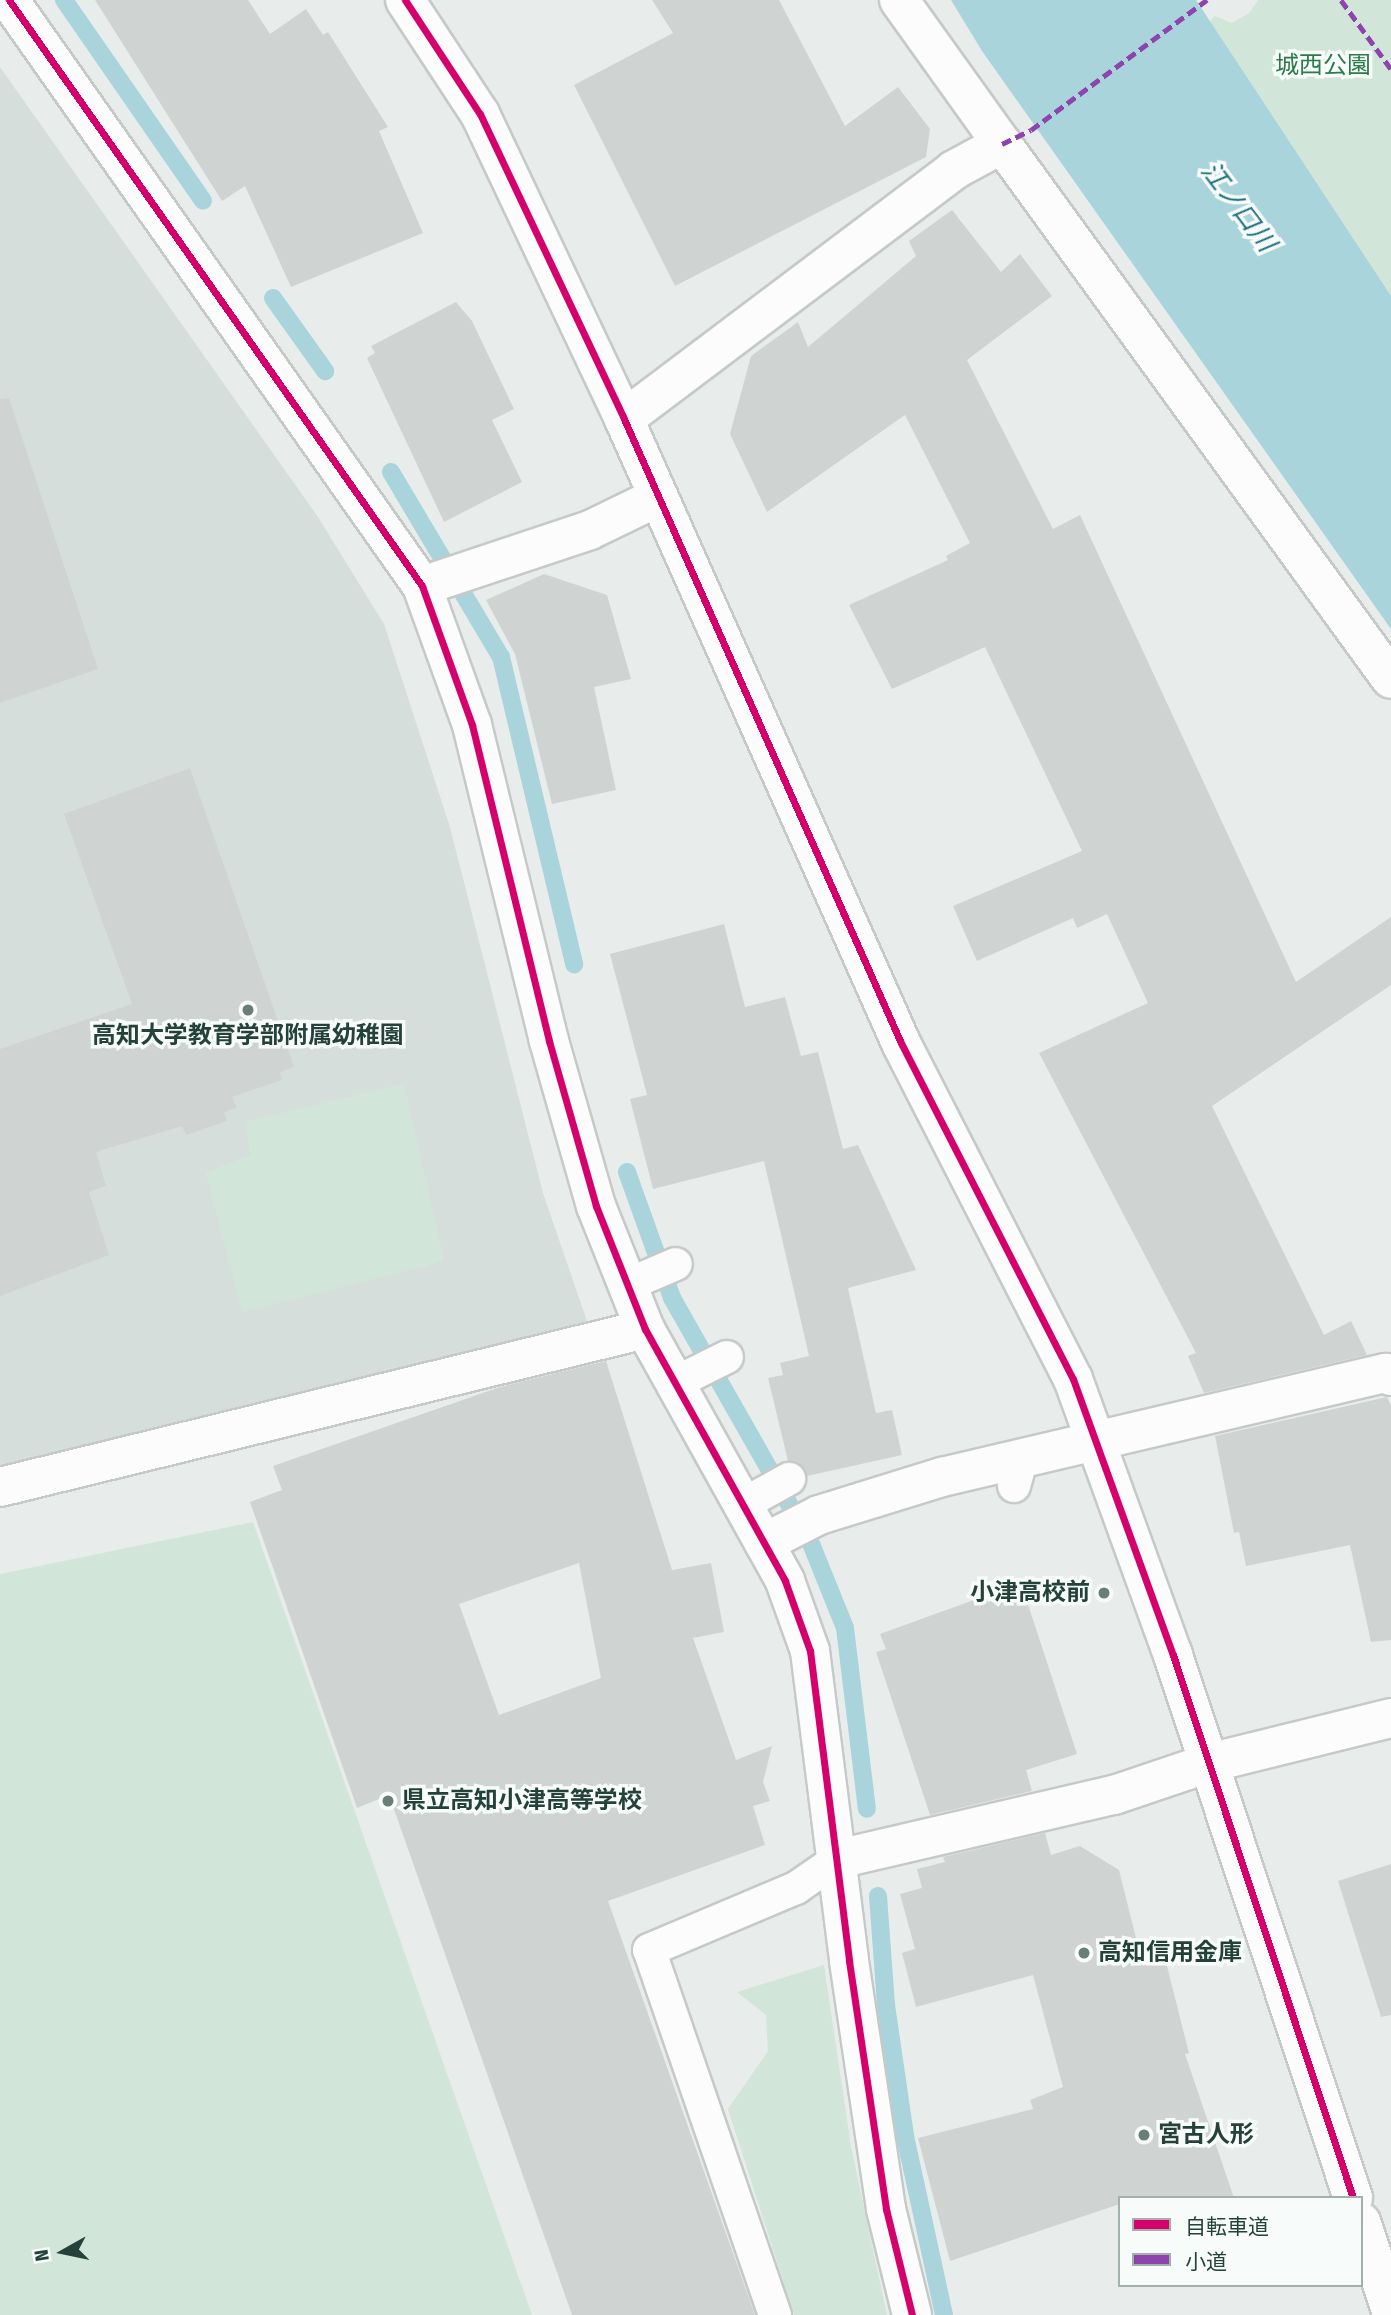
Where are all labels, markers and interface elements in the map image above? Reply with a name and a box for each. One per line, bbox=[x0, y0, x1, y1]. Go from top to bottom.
park label: 城西公園 bbox=[1275, 52, 1371, 80]
water label: 江ノ口川 bbox=[1194, 156, 1282, 258]
marker: 高知大学教育学部附属幼稚園 bbox=[240, 1002, 256, 1018]
place label: 高知大学教育学部附属幼稚園 bbox=[92, 1022, 404, 1050]
place label: 小津高校前 bbox=[970, 1579, 1090, 1607]
marker: 小津高校前 bbox=[1096, 1585, 1112, 1601]
place label: 県立高知小津高等学校 bbox=[402, 1787, 642, 1815]
marker: 県立高知小津高等学校 bbox=[380, 1793, 396, 1809]
place label: 高知信用金庫 bbox=[1098, 1939, 1242, 1967]
marker: 高知信用金庫 bbox=[1076, 1945, 1092, 1961]
place label: 宮古人形 bbox=[1158, 2121, 1254, 2149]
marker: 宮古人形 bbox=[1136, 2127, 1152, 2143]
legend bbox=[1118, 2196, 1363, 2287]
text: 自転車道 bbox=[1185, 2214, 1269, 2240]
north arrow bbox=[28, 2217, 98, 2287]
text: N bbox=[30, 2248, 54, 2263]
text: 小道 bbox=[1185, 2249, 1227, 2275]

